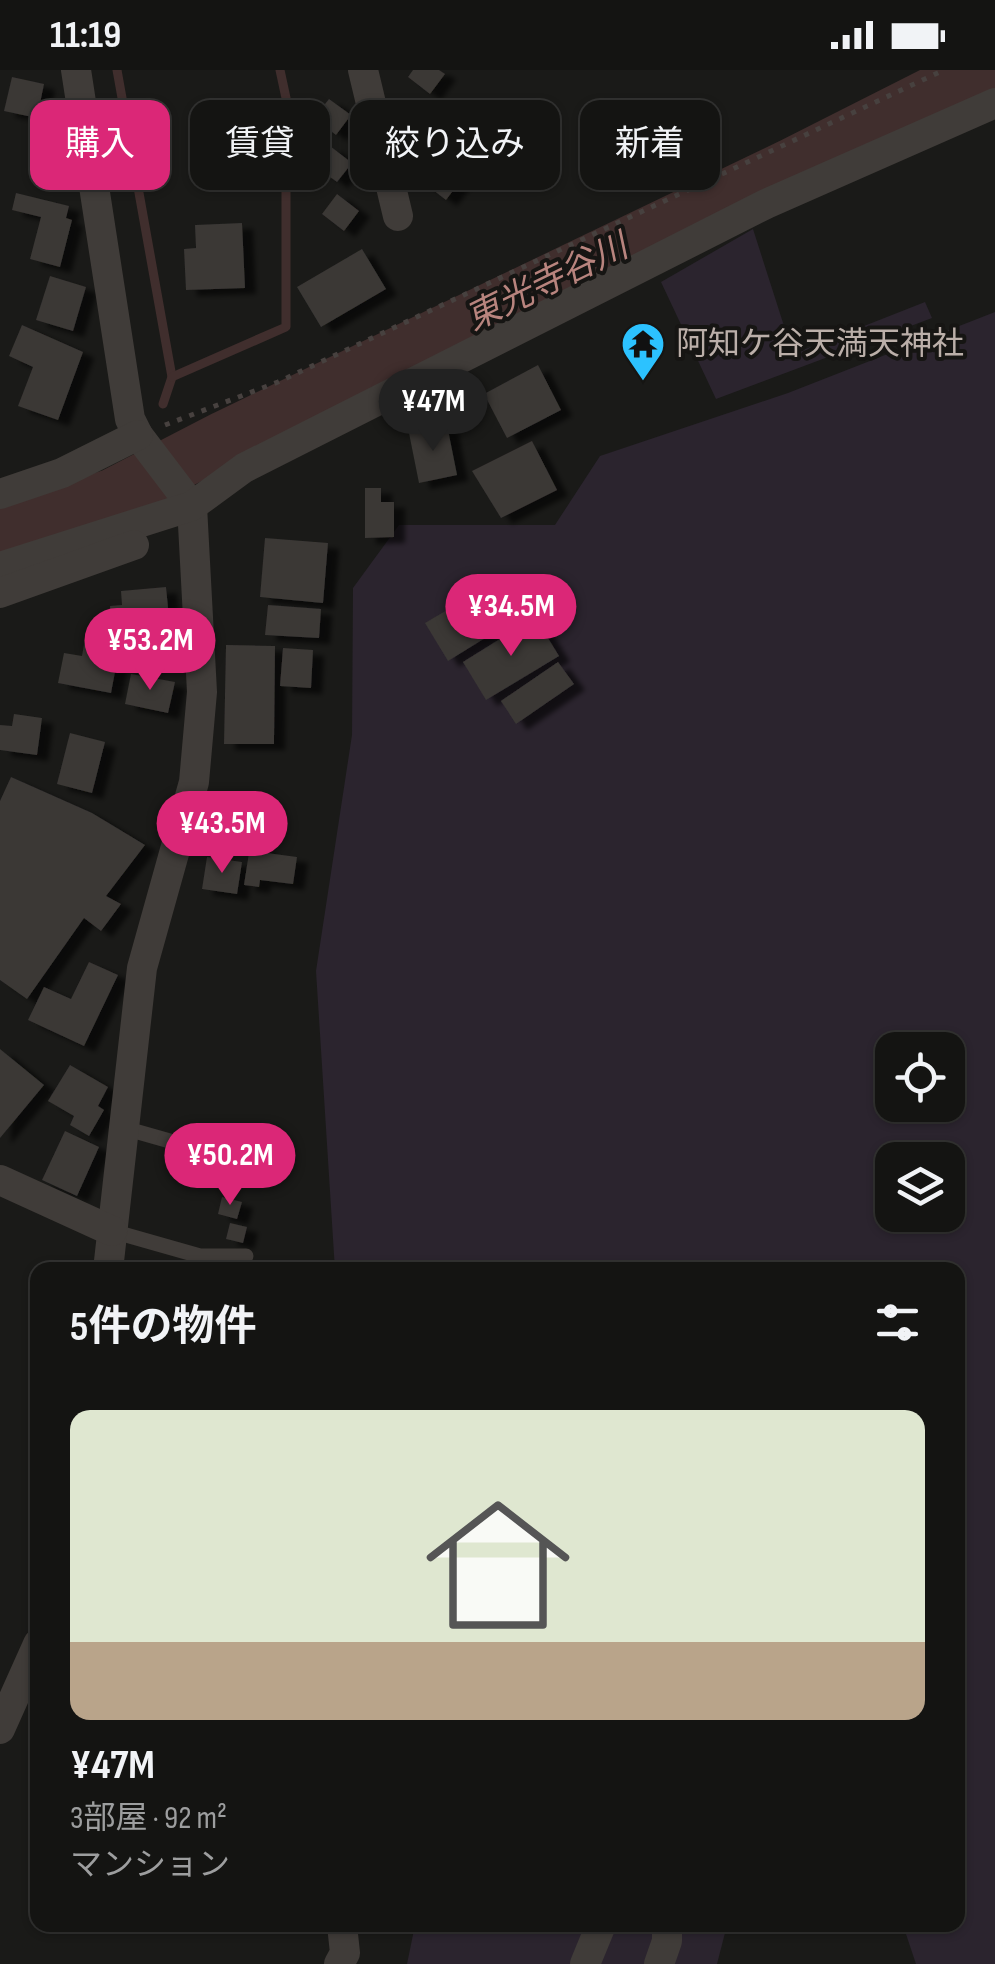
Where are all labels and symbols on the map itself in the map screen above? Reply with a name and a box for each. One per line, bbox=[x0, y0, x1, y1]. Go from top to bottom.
water label: 東光寺谷川 bbox=[459, 224, 639, 341]
temple icon: 阿知ケ谷天満天神社 bbox=[620, 321, 666, 382]
place label: 阿知ケ谷天満天神社 bbox=[676, 325, 964, 364]
pin: ¥47M bbox=[374, 369, 492, 454]
pin: ¥34.5M bbox=[430, 574, 592, 659]
pin: ¥53.2M bbox=[69, 608, 231, 693]
pin: ¥43.5M bbox=[141, 791, 303, 876]
pin: ¥50.2M bbox=[149, 1123, 311, 1208]

